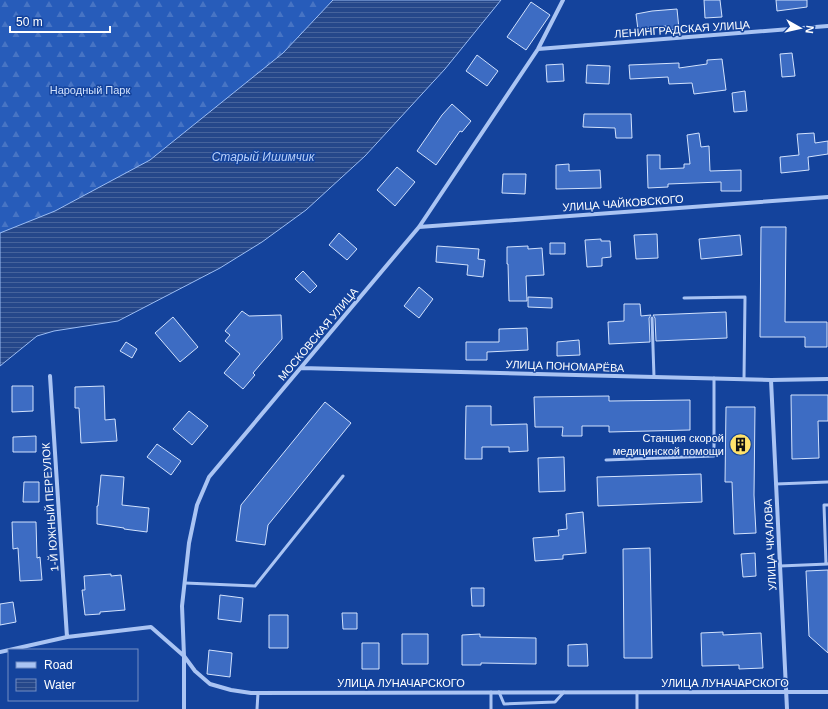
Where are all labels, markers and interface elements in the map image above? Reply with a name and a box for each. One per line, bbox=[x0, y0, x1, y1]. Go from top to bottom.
scale bar bbox=[10, 8, 110, 34]
north arrow bbox=[780, 8, 820, 48]
text: 50 m bbox=[16, 15, 43, 29]
street label: ЛЕНИНГРАДСКАЯ УЛИЦА bbox=[614, 18, 751, 40]
text: N bbox=[803, 25, 816, 34]
park label: Народный Парк bbox=[50, 84, 130, 96]
water label: Старый Ишимчик bbox=[212, 150, 316, 164]
street label: УЛИЦА ЧАЙКОВСКОГО bbox=[562, 193, 684, 213]
street label: МОСКОВСКАЯ УЛИЦА bbox=[276, 285, 361, 383]
street label: УЛИЦА ПОНОМАРЁВА bbox=[505, 358, 625, 374]
building icon: Станция скорой медицинской помощи bbox=[727, 431, 753, 457]
place label: Станция скорой медицинской помощи bbox=[613, 432, 724, 457]
street label: 1-Й ЮЖНЫЙ ПЕРЕУЛОК bbox=[39, 442, 60, 572]
street label: УЛИЦА ЧКАЛОВА bbox=[762, 498, 778, 591]
legend bbox=[8, 649, 138, 701]
text: Road bbox=[44, 658, 73, 672]
street label: УЛИЦА ЛУНАЧАРСКОГО bbox=[337, 677, 465, 689]
street label: УЛИЦА ЛУНАЧАРСКОГО bbox=[661, 677, 789, 689]
text: Water bbox=[44, 678, 76, 692]

